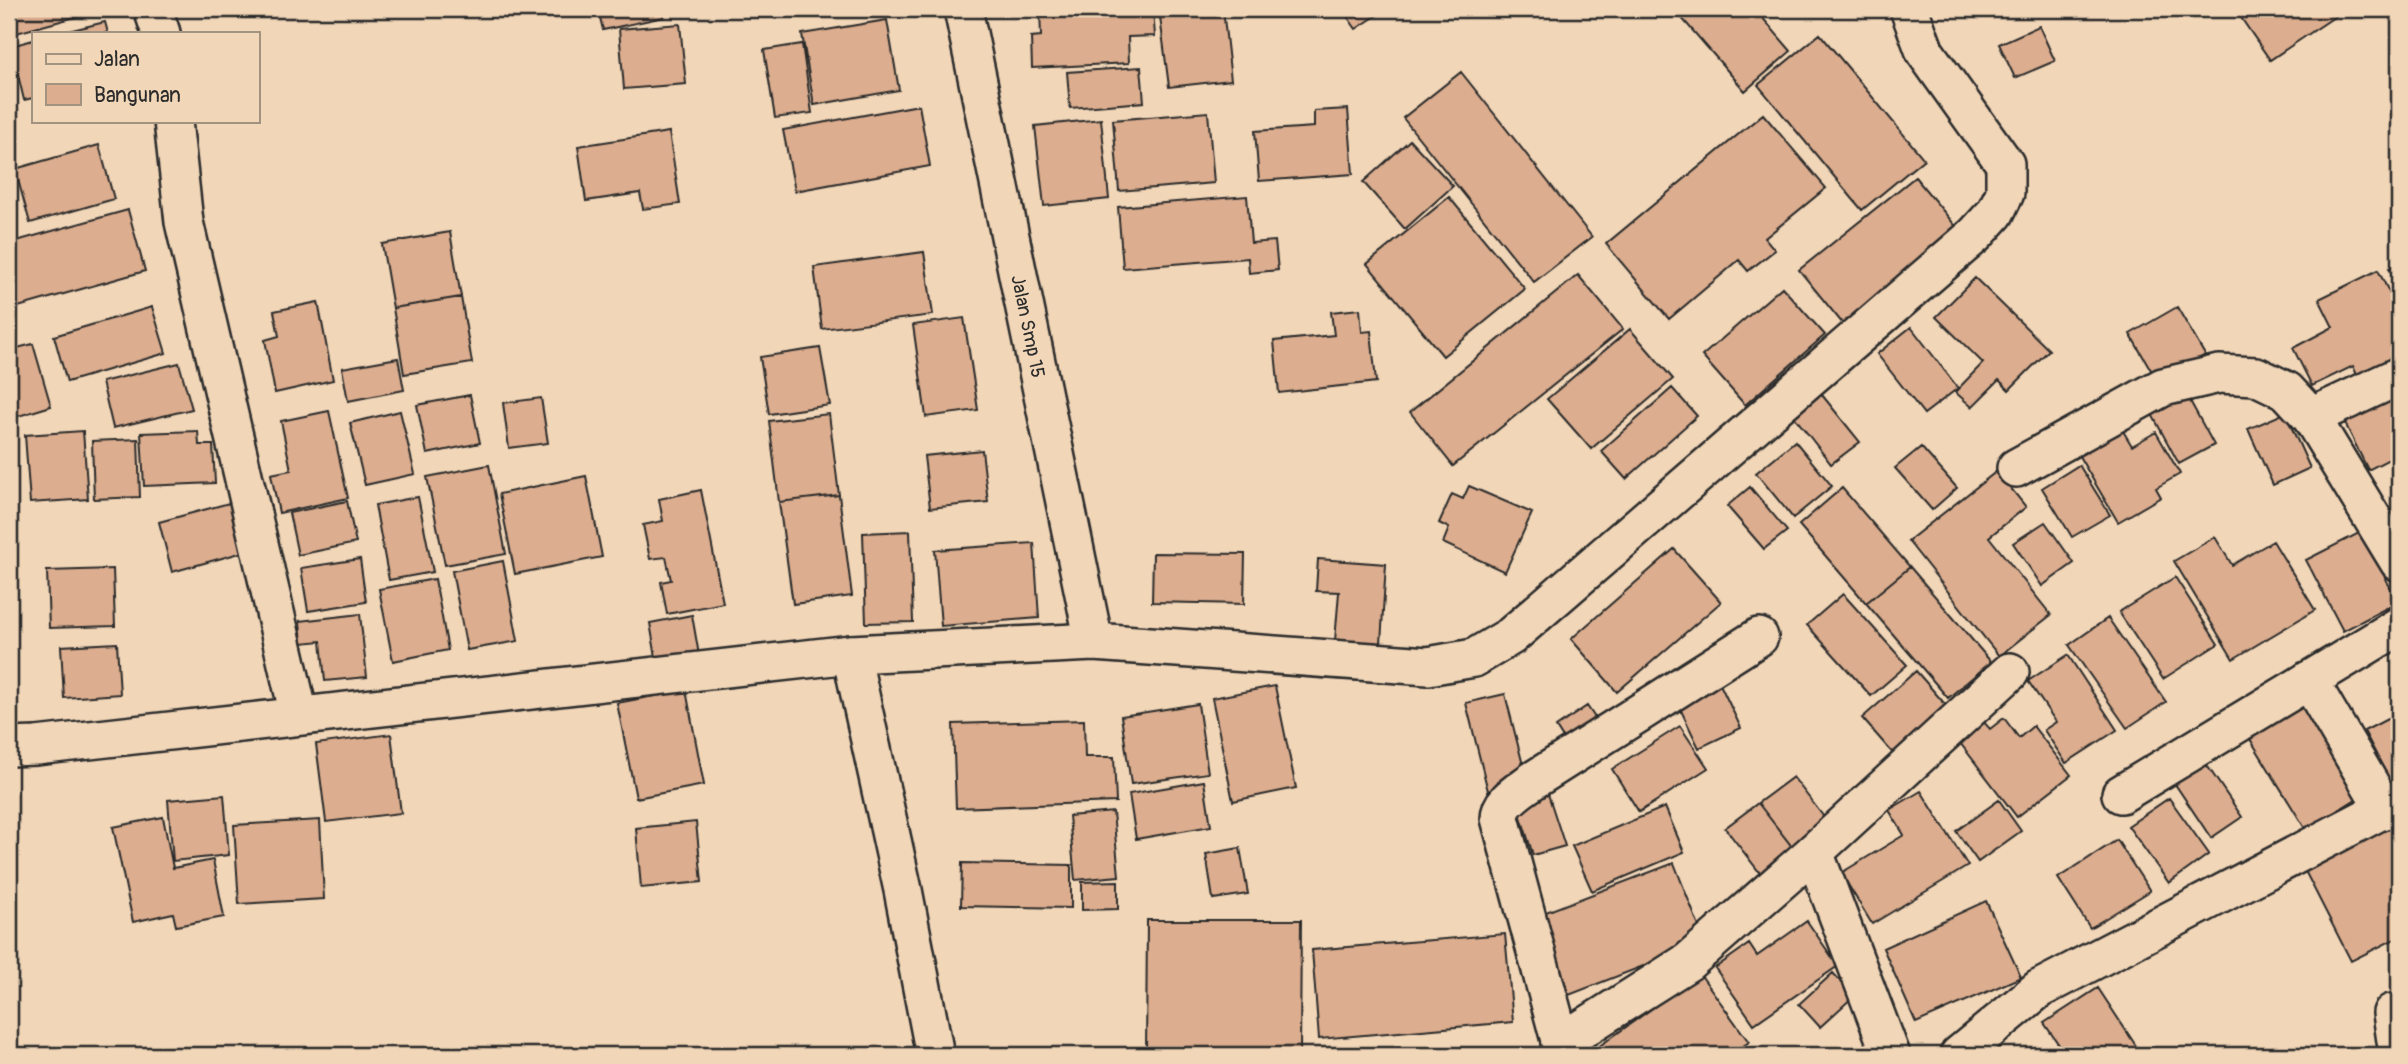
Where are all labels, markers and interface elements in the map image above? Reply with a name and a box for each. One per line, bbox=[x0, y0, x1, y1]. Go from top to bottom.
legend bbox=[32, 32, 259, 122]
text: Jalan bbox=[94, 46, 140, 73]
text: Bangunan bbox=[94, 82, 181, 109]
street label: Jalan Smp 15 bbox=[1005, 273, 1050, 380]

